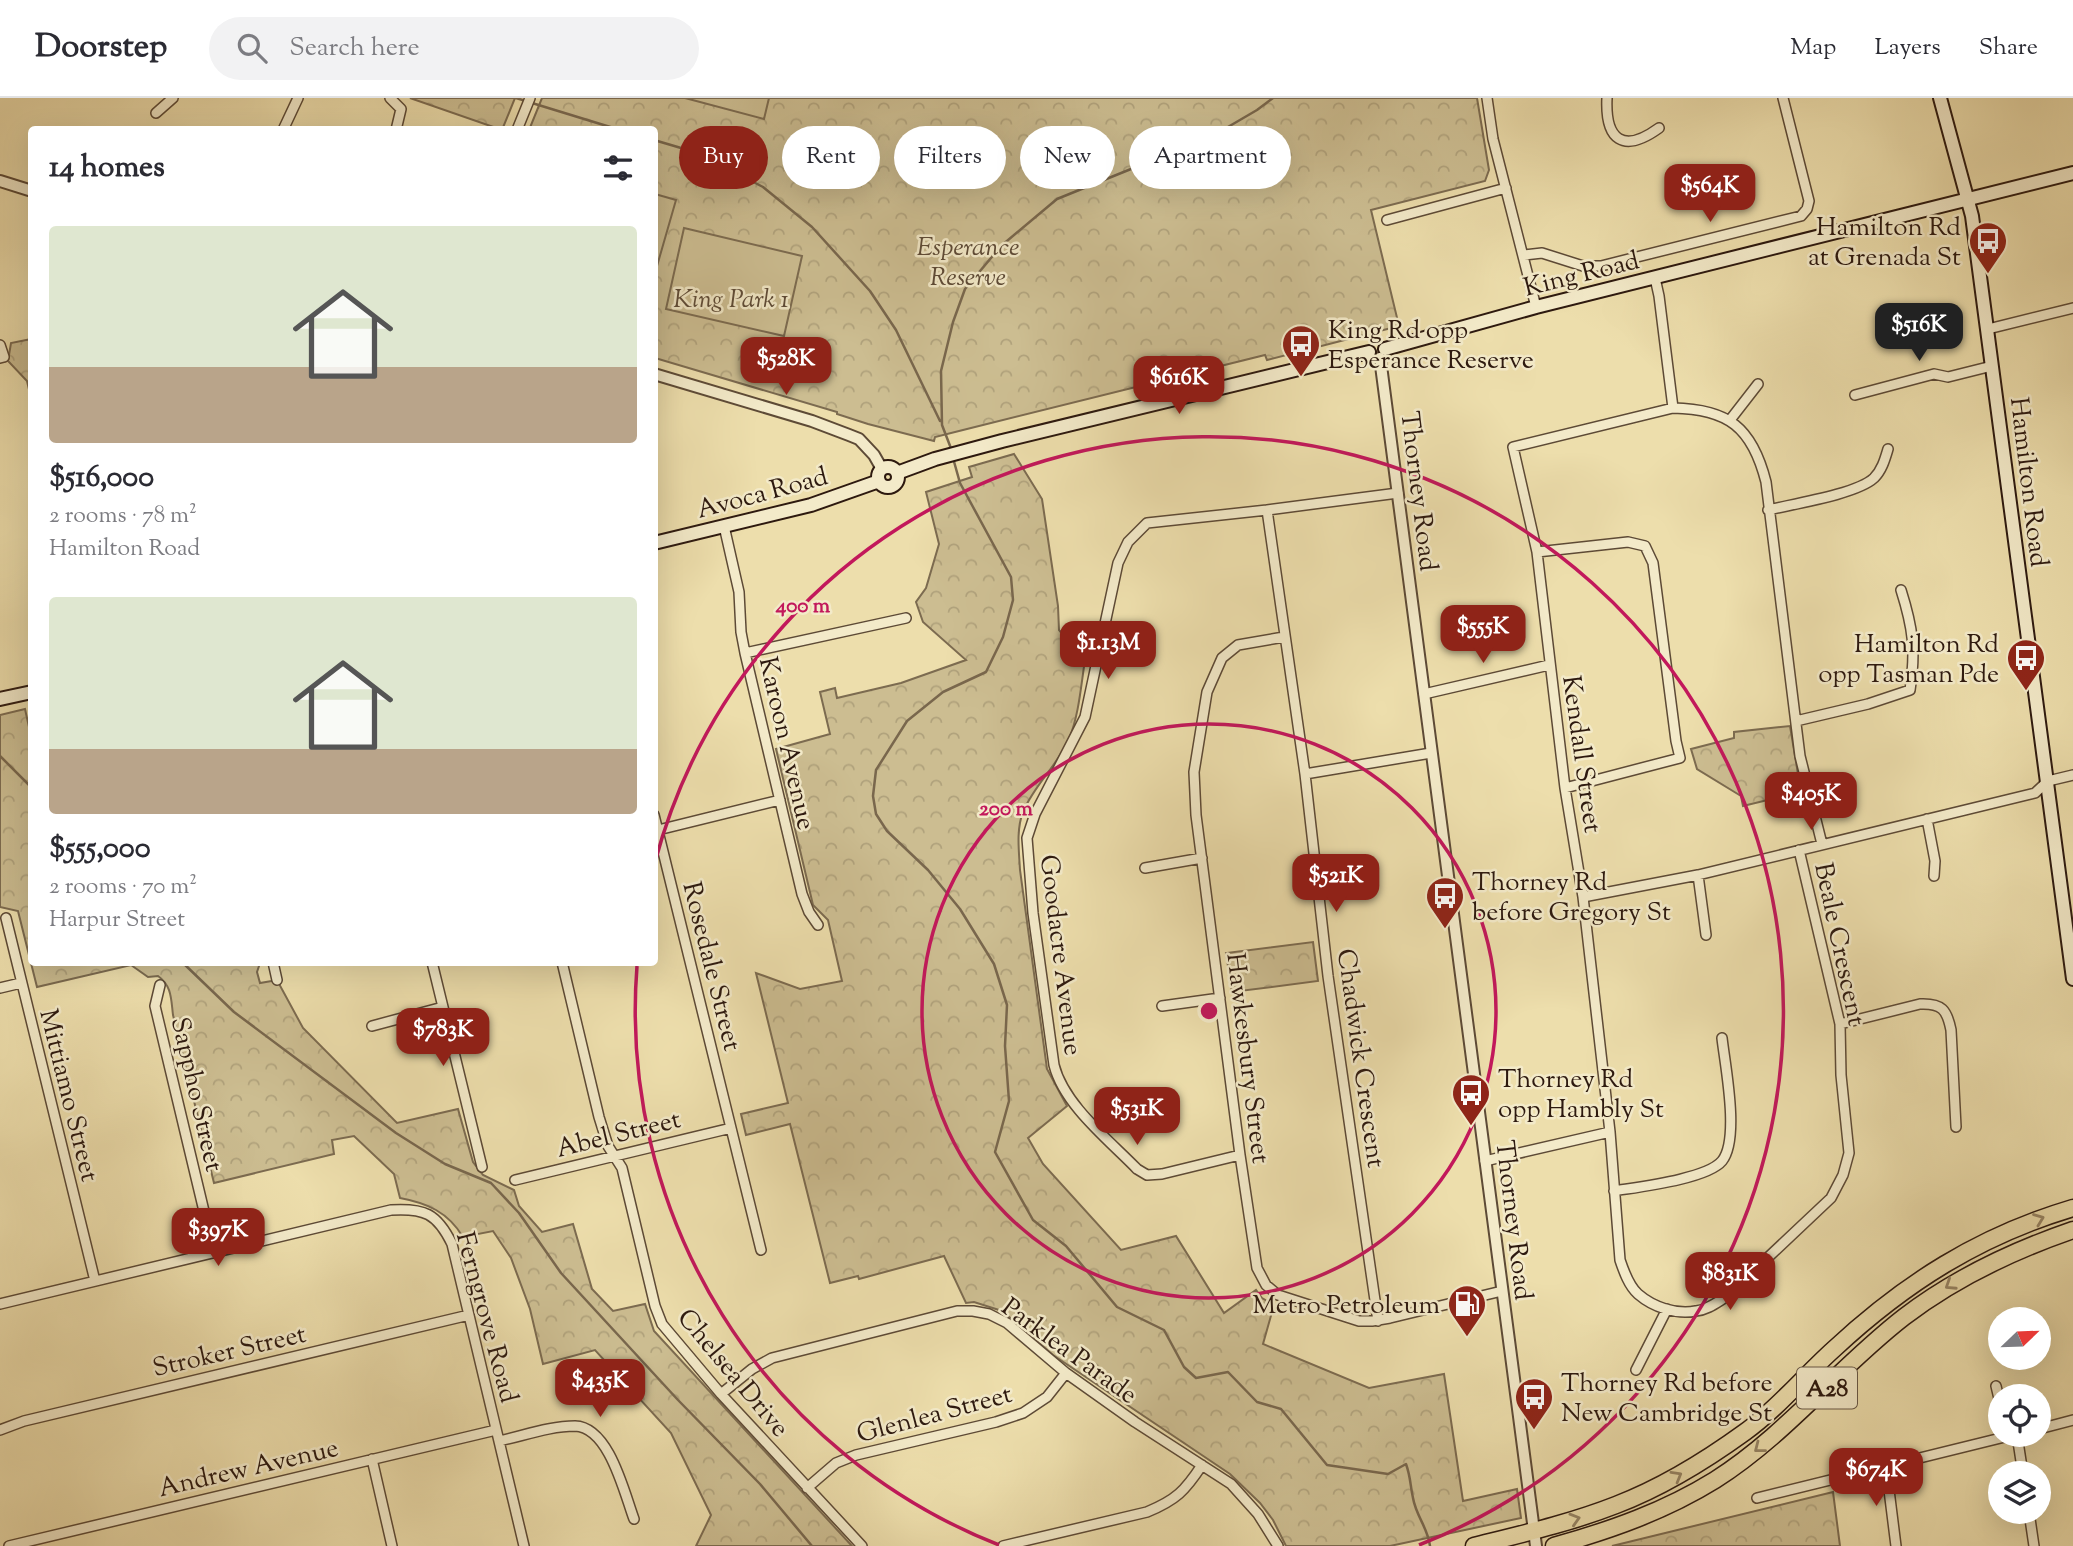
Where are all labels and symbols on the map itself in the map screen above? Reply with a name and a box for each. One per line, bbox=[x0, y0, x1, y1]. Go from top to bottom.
pin: $564K bbox=[1661, 164, 1759, 224]
place label: Hamilton Rd at Grenada St bbox=[1808, 210, 1961, 277]
bus stop icon: Hamilton Rd at Grenada St bbox=[1967, 220, 2009, 275]
park label: Esperance Reserve bbox=[916, 230, 1020, 297]
street label: King Road bbox=[1520, 243, 1644, 308]
park label: King Park 1 bbox=[673, 282, 789, 319]
pin: $516K bbox=[1870, 303, 1968, 363]
place label: King Rd opp Esperance Reserve bbox=[1328, 313, 1534, 380]
bus stop icon: King Rd opp Esperance Reserve bbox=[1280, 323, 1322, 378]
pin: $528K bbox=[737, 338, 835, 397]
pin: $616K bbox=[1130, 356, 1228, 416]
street label: Hamilton Road bbox=[1999, 395, 2056, 570]
street label: Thorney Road bbox=[1389, 409, 1446, 574]
street label: Avoca Road bbox=[693, 459, 833, 530]
text: 400 m bbox=[775, 592, 831, 622]
pin: $555K bbox=[1434, 606, 1532, 665]
pin: $1.13M bbox=[1051, 622, 1165, 681]
place label: Hamilton Rd opp Tasman Pde bbox=[1818, 627, 1999, 694]
bus stop icon: Hamilton Rd opp Tasman Pde bbox=[2005, 637, 2047, 692]
street label: Karoon Avenue bbox=[748, 653, 823, 834]
street label: Kendall Street bbox=[1551, 673, 1610, 836]
pin: $405K bbox=[1762, 772, 1860, 832]
text: 200 m bbox=[979, 795, 1034, 825]
street label: Goodacre Avenue bbox=[1029, 853, 1090, 1058]
pin: $521K bbox=[1287, 854, 1385, 914]
street label: Beale Crescent bbox=[1803, 860, 1874, 1029]
place label: Thorney Rd before Gregory St bbox=[1472, 865, 1671, 932]
bus stop icon: Thorney Rd before Gregory St bbox=[1424, 875, 1466, 930]
street label: Rosedale Street bbox=[672, 878, 749, 1055]
street label: Chadwick Crescent bbox=[1326, 946, 1393, 1170]
street label: Hawkesbury Street bbox=[1215, 951, 1278, 1166]
centre of rings bbox=[1197, 999, 1221, 1023]
street label: Mittiamo Street bbox=[28, 1006, 107, 1186]
pin: $783K bbox=[394, 1009, 492, 1068]
street label: Sappho Street bbox=[160, 1014, 231, 1176]
place label: Thorney Rd opp Hambly St bbox=[1498, 1062, 1664, 1129]
bus stop icon: Thorney Rd opp Hambly St bbox=[1450, 1072, 1492, 1127]
pin: $531K bbox=[1088, 1088, 1186, 1147]
street label: Abel Street bbox=[553, 1102, 685, 1169]
street label: Thorney Road bbox=[1484, 1138, 1541, 1303]
pin: $397K bbox=[169, 1208, 267, 1268]
one-way arrow bbox=[2032, 1214, 2044, 1228]
street label: Ferngrove Road bbox=[445, 1228, 526, 1408]
pin: $831K bbox=[1681, 1252, 1779, 1312]
one-way arrow bbox=[1945, 1277, 1958, 1290]
fuel station icon: Metro Petroleum bbox=[1446, 1283, 1488, 1338]
place label: Metro Petroleum bbox=[1252, 1288, 1440, 1325]
street label: Parklea Parade bbox=[993, 1290, 1144, 1414]
street label: Chelsea Drive bbox=[667, 1301, 797, 1446]
north arrow bbox=[1988, 1307, 2051, 1370]
street label: Stroker Street bbox=[149, 1317, 310, 1388]
pin: $435K bbox=[551, 1360, 649, 1419]
place label: Thorney Rd before New Cambridge St bbox=[1561, 1366, 1773, 1433]
road number: A28 bbox=[1797, 1368, 1857, 1408]
bus stop icon: Thorney Rd before New Cambridge St bbox=[1513, 1376, 1555, 1431]
street label: Glenlea Street bbox=[853, 1377, 1017, 1454]
street label: Andrew Avenue bbox=[155, 1431, 342, 1508]
one-way arrow bbox=[1754, 1440, 1766, 1453]
pin: $674K bbox=[1827, 1448, 1925, 1508]
one-way arrow bbox=[1670, 1471, 1683, 1484]
one-way arrow bbox=[1569, 1513, 1581, 1528]

